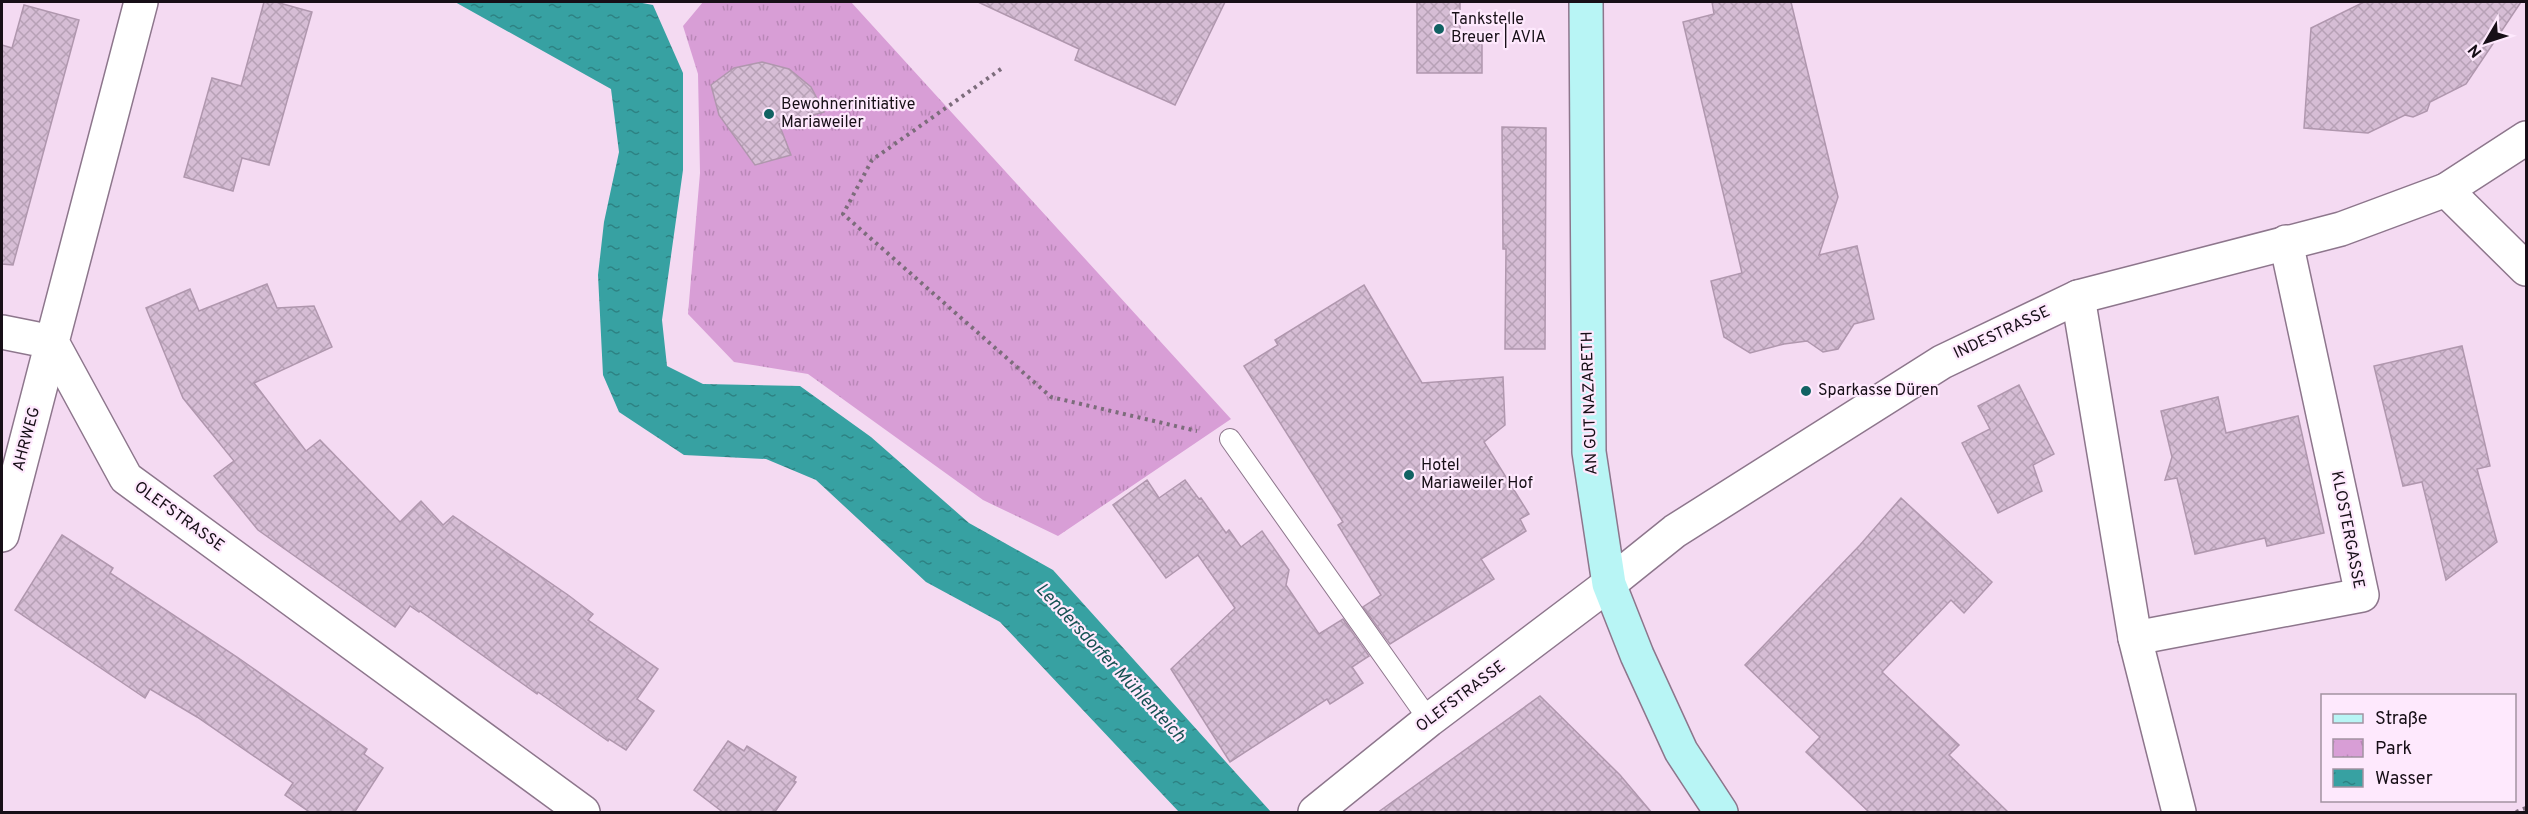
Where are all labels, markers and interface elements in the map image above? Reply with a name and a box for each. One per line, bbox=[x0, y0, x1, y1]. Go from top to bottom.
place label: Tankstelle Breuer | AVIA bbox=[1451, 10, 1546, 48]
north arrow bbox=[2456, 12, 2516, 72]
marker: Tankstelle Breuer | AVIA bbox=[1432, 22, 1446, 36]
text: N bbox=[2465, 39, 2487, 61]
place label: Bewohnerinitiative Mariaweiler bbox=[781, 95, 915, 133]
marker: Bewohnerinitiative Mariaweiler bbox=[762, 107, 776, 121]
street label: INDESTRASSE bbox=[1951, 302, 2053, 364]
street label: AN GUT NAZARETH bbox=[1577, 331, 1603, 475]
place label: Sparkasse Düren bbox=[1818, 381, 1939, 401]
marker: Sparkasse Düren bbox=[1799, 384, 1813, 398]
street label: AHRWEG bbox=[9, 405, 45, 473]
place label: Hotel Mariaweiler Hof bbox=[1421, 456, 1533, 494]
marker: Hotel Mariaweiler Hof bbox=[1402, 468, 1416, 482]
street label: KLOSTERGASSE bbox=[2326, 469, 2368, 591]
street label: OLEFSTRASSE bbox=[130, 478, 228, 556]
water label: Lendersdorfer Mühlenteich bbox=[1030, 578, 1190, 748]
street label: OLEFSTRASSE bbox=[1412, 657, 1510, 737]
legend bbox=[2321, 694, 2516, 802]
text: Straße bbox=[2375, 708, 2427, 731]
text: Park bbox=[2375, 738, 2412, 761]
text: Wasser bbox=[2375, 768, 2433, 791]

